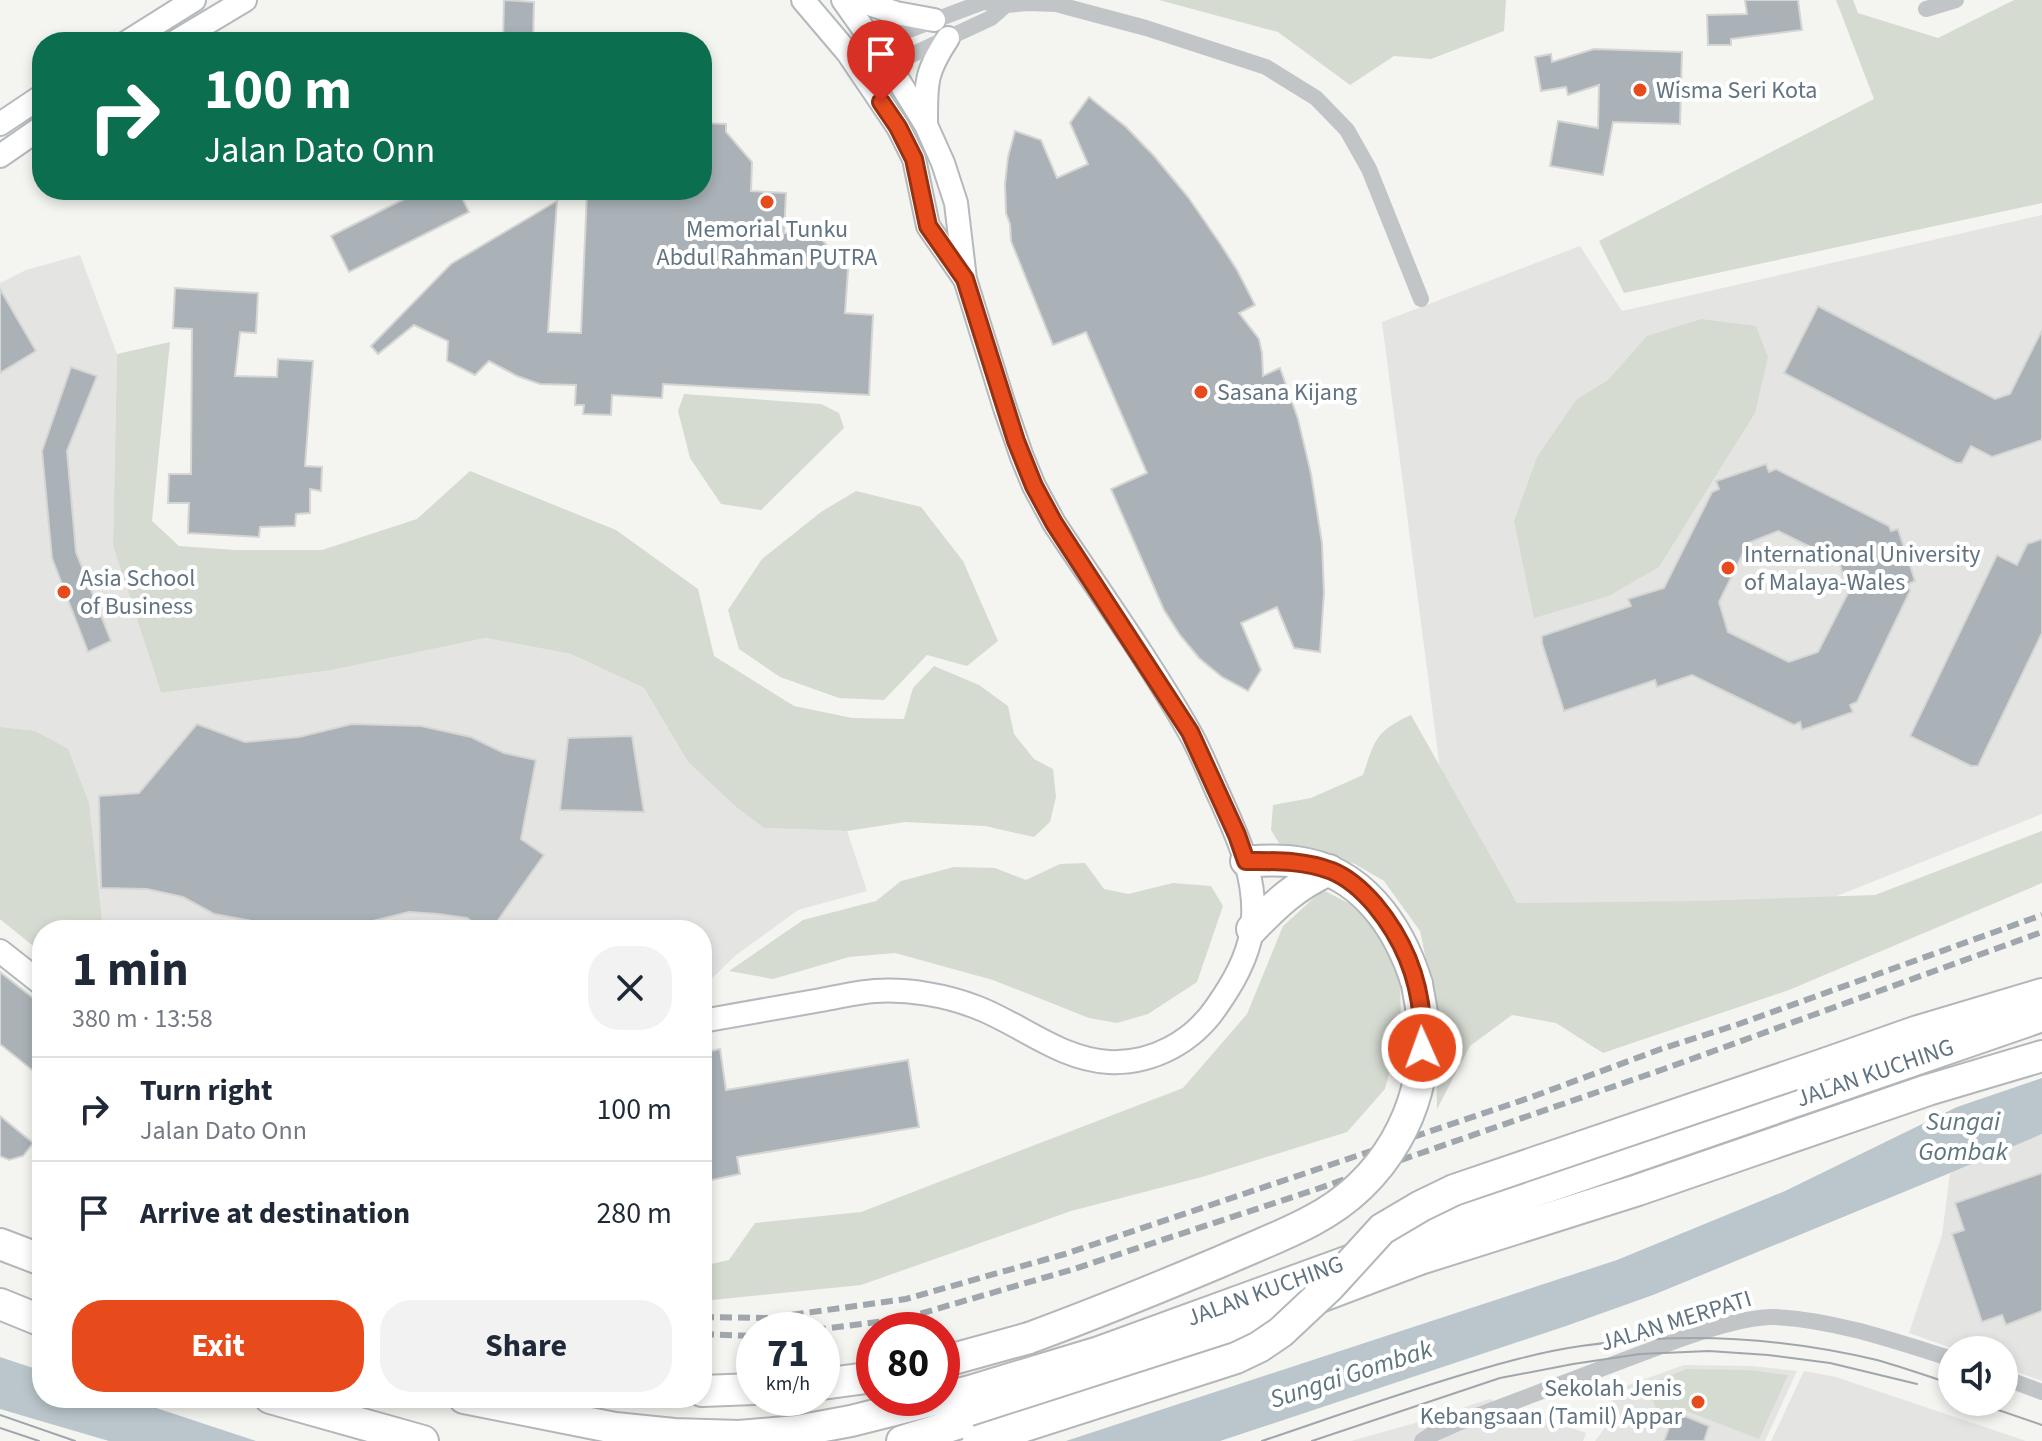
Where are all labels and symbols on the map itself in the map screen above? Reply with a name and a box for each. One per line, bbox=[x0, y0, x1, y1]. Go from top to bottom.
pin bbox=[847, 20, 915, 102]
place label: Wisma Seri Kota bbox=[1656, 73, 1817, 108]
marker: Wisma Seri Kota bbox=[1631, 81, 1649, 99]
marker: Memorial Tunku Abdul Rahman PUTRA bbox=[758, 193, 776, 211]
place label: Memorial Tunku Abdul Rahman PUTRA bbox=[657, 212, 877, 275]
place label: Sasana Kijang bbox=[1217, 375, 1357, 410]
marker: Sasana Kijang bbox=[1192, 383, 1210, 401]
place label: International University of Malaya-Wales bbox=[1744, 537, 1981, 600]
marker: International University of Malaya-Wales bbox=[1719, 559, 1737, 577]
place label: Asia School of Business bbox=[80, 561, 195, 624]
marker: Asia School of Business bbox=[55, 583, 73, 601]
position arrow bbox=[1380, 1006, 1464, 1090]
street label: JALAN KUCHING bbox=[1791, 1030, 1959, 1116]
water label: Sungai Gombak bbox=[1918, 1103, 2008, 1170]
street label: JALAN KUCHING bbox=[1182, 1246, 1348, 1336]
street label: JALAN MERPATI bbox=[1596, 1281, 1756, 1361]
speed limit sign: 80 bbox=[856, 1312, 960, 1416]
water label: Sungai Gombak bbox=[1265, 1330, 1438, 1418]
place label: Sekolah Jenis Kebangsaan (Tamil) Appar bbox=[1420, 1371, 1683, 1434]
marker: Sekolah Jenis Kebangsaan (Tamil) Appar bbox=[1689, 1393, 1707, 1411]

